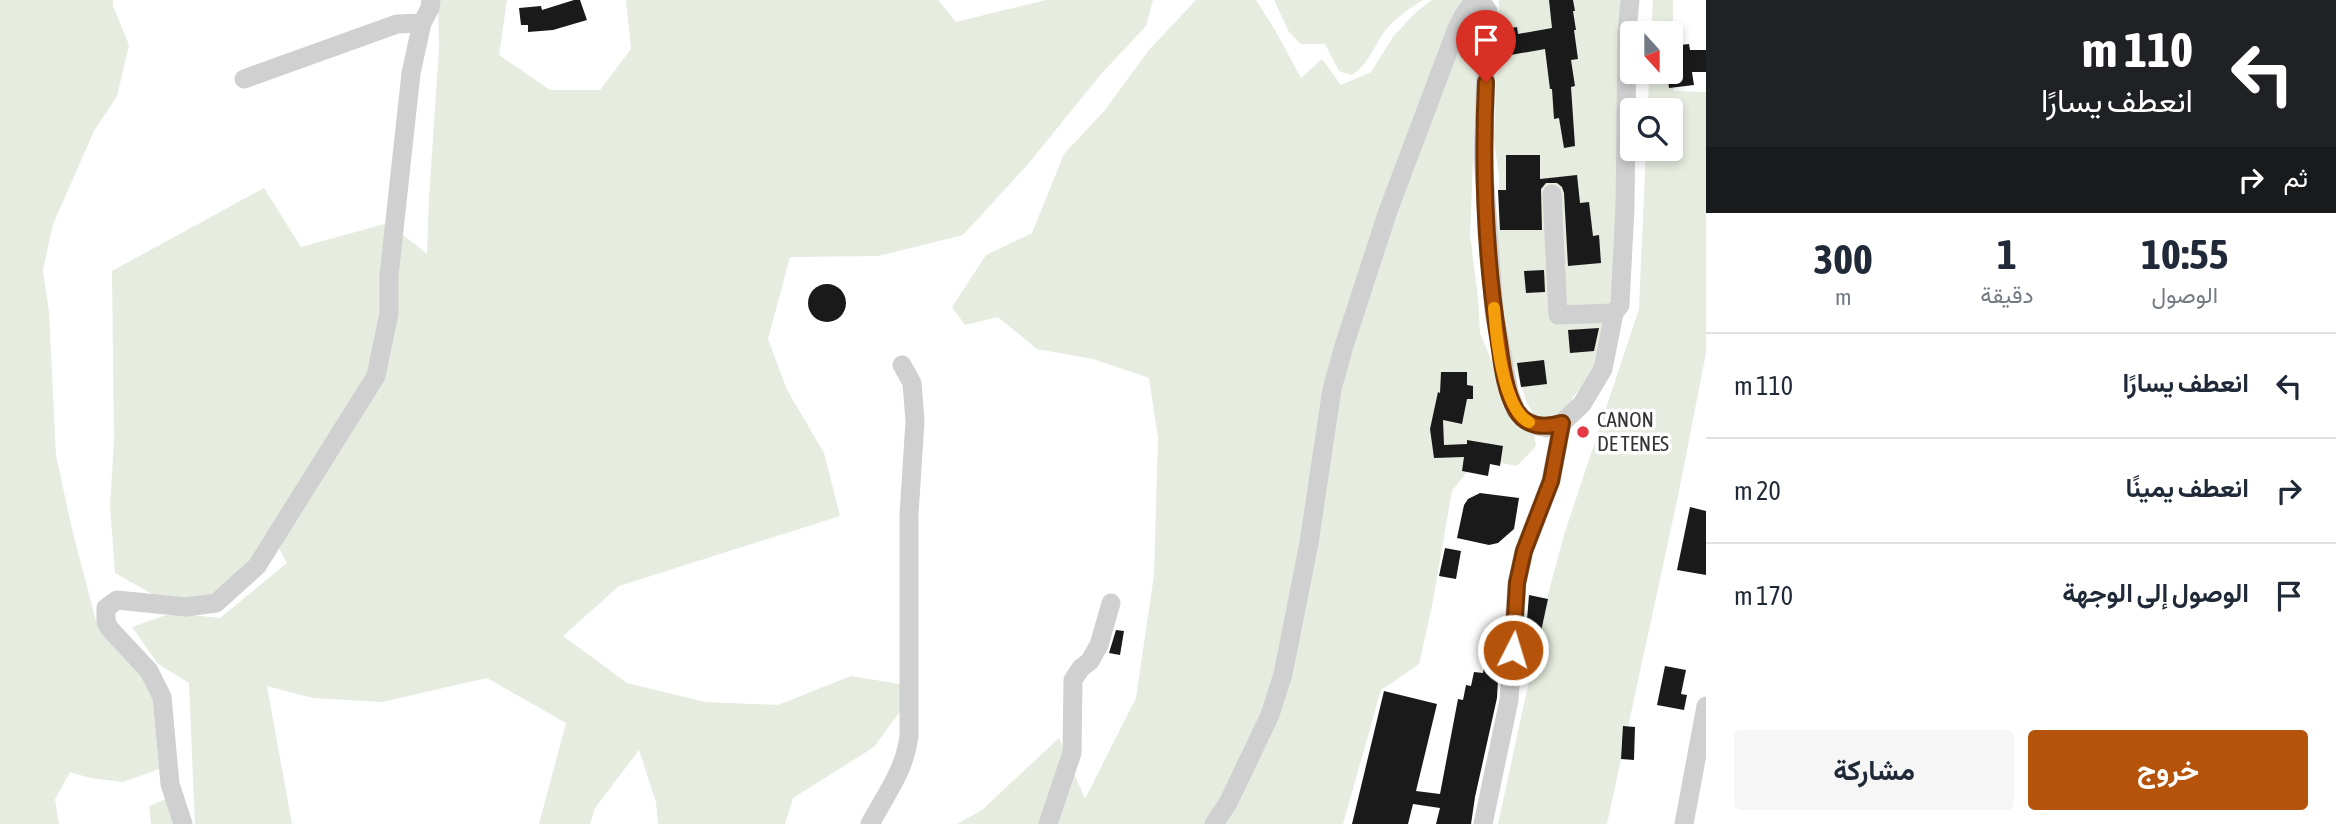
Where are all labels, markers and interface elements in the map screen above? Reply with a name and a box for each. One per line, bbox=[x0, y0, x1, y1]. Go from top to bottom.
pin bbox=[1456, 10, 1516, 82]
icon: arrive bbox=[1467, 21, 1505, 59]
north arrow bbox=[1620, 21, 1684, 84]
map controls bbox=[1620, 21, 1683, 161]
text: 110 m bbox=[2082, 21, 2193, 77]
icon: left bbox=[2217, 28, 2308, 119]
text: انعطف يسارًا bbox=[2041, 82, 2193, 119]
button: search bbox=[1620, 98, 1683, 161]
icon: right bbox=[2232, 161, 2270, 199]
text: ثم bbox=[2284, 163, 2308, 193]
text: 1 bbox=[1997, 230, 2017, 278]
text: 10:55 bbox=[2141, 230, 2228, 278]
text: 300 bbox=[1814, 235, 1873, 283]
text: دقيقة bbox=[1980, 282, 2034, 308]
text: الوصول bbox=[2152, 282, 2218, 308]
text: m bbox=[1835, 284, 1851, 310]
icon: left bbox=[2270, 367, 2308, 405]
text: انعطف يسارًا bbox=[2122, 368, 2249, 398]
text: 110 m bbox=[1734, 371, 1793, 401]
place label: CANON DE TENES bbox=[1597, 407, 1669, 455]
marker: CANON DE TENES bbox=[1575, 424, 1591, 440]
icon: right bbox=[2270, 472, 2308, 510]
text: انعطف يمينًا bbox=[2126, 473, 2249, 503]
text: 20 m bbox=[1734, 476, 1781, 506]
icon: arrive bbox=[2270, 577, 2308, 615]
text: الوصول إلى الوجهة bbox=[2062, 578, 2249, 608]
text: 170 m bbox=[1734, 581, 1793, 611]
position arrow bbox=[1476, 613, 1550, 687]
button: مشاركة bbox=[1734, 730, 2014, 810]
button: خروج bbox=[2028, 730, 2308, 810]

